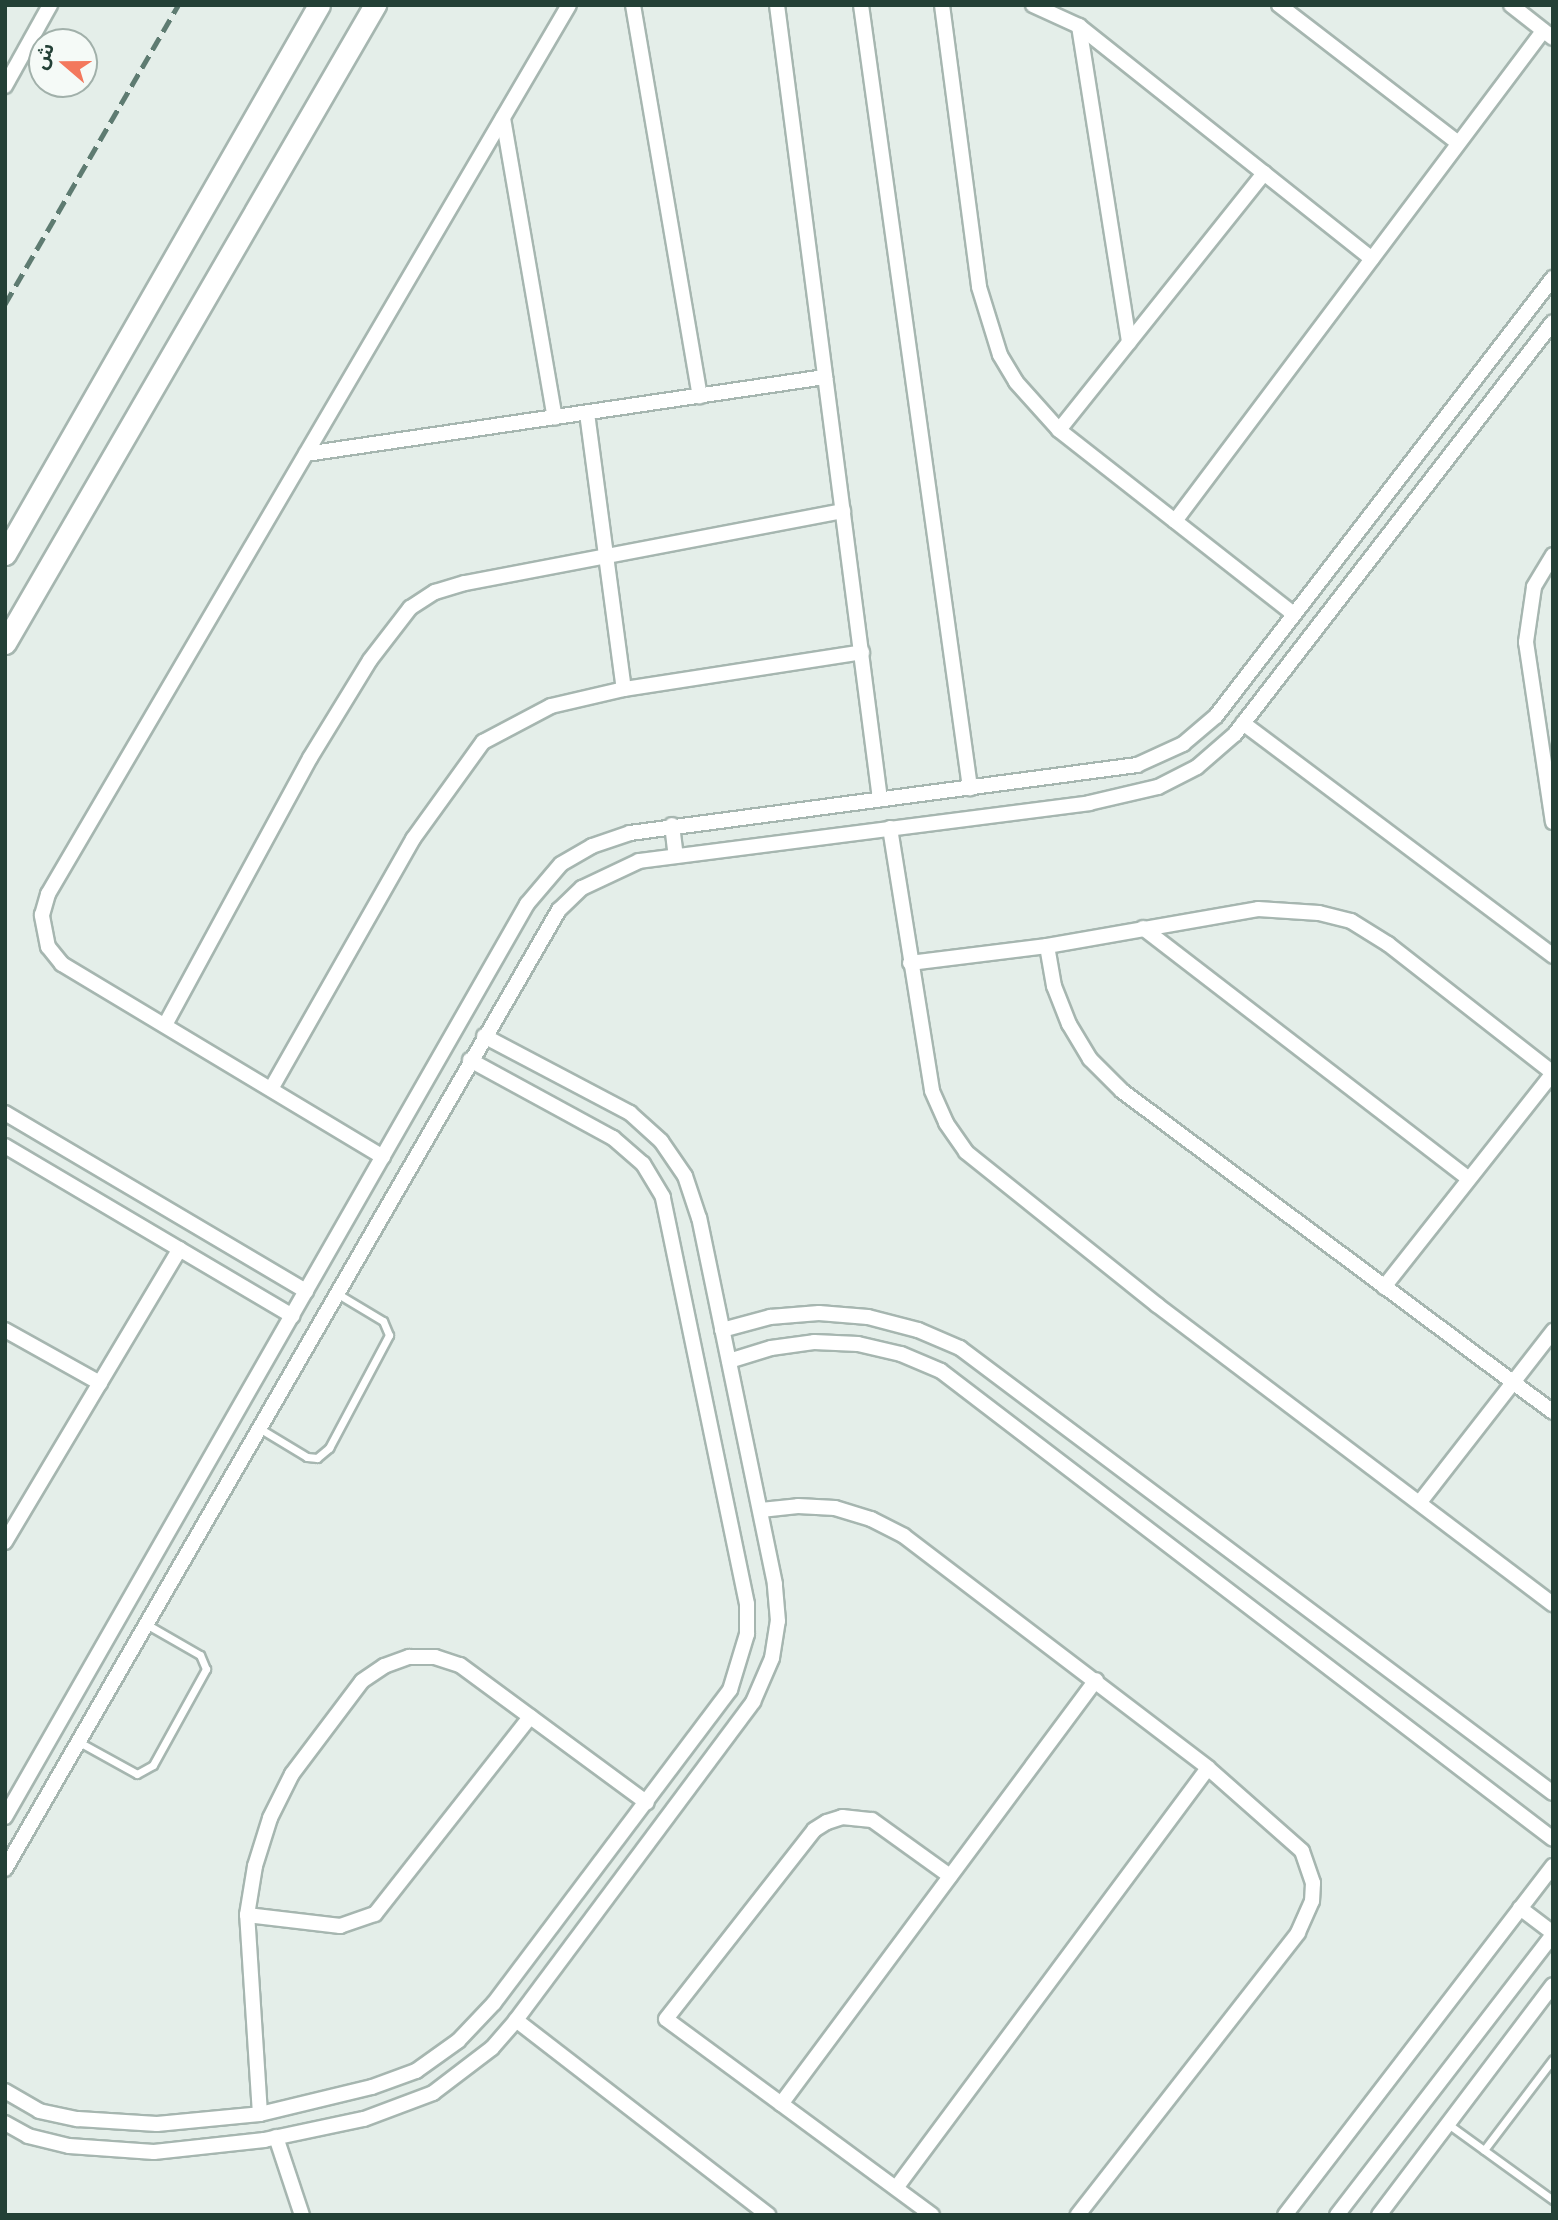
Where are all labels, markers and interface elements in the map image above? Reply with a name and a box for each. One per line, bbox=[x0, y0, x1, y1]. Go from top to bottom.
north arrow bbox=[28, 28, 98, 98]
text: ش bbox=[29, 40, 60, 72]

